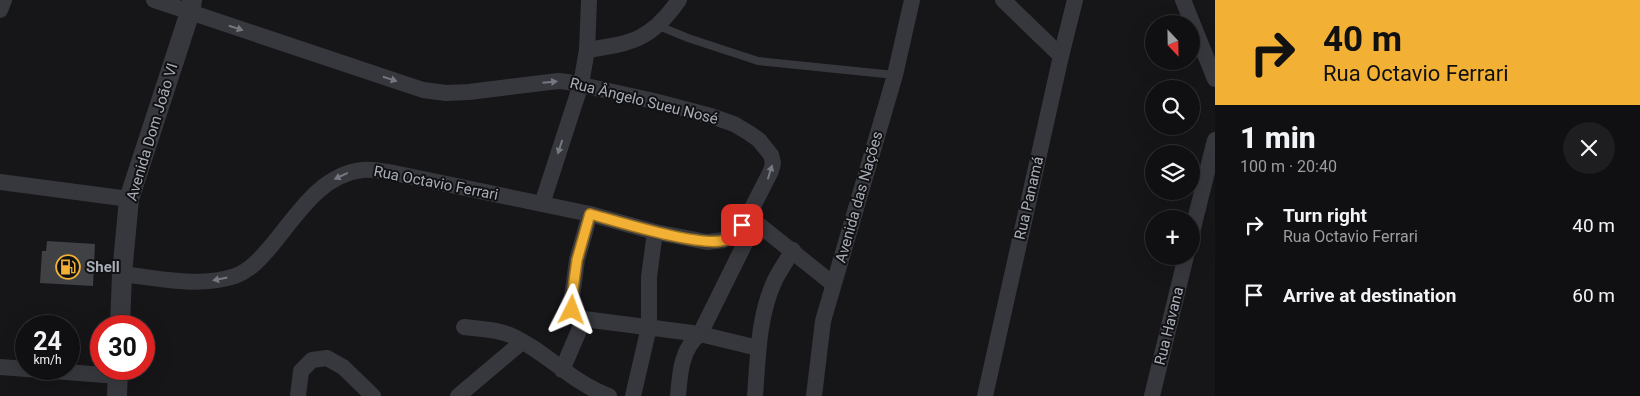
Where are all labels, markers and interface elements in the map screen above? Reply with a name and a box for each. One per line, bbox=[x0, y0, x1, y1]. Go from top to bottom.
north arrow bbox=[1145, 15, 1200, 70]
map controls bbox=[1145, 15, 1200, 265]
text: 40 m bbox=[1323, 19, 1402, 60]
icon: right bbox=[1240, 20, 1305, 85]
one-way arrow bbox=[229, 24, 244, 32]
street label: Avenida Dom João VI bbox=[122, 61, 182, 203]
text: Rua Octavio Ferrari bbox=[1323, 61, 1509, 86]
street label: Rua Ângelo Sueu Nosé bbox=[568, 74, 720, 128]
one-way arrow bbox=[383, 76, 398, 83]
one-way arrow bbox=[543, 77, 559, 85]
button: search bbox=[1145, 80, 1200, 135]
text: 1 min bbox=[1240, 120, 1316, 155]
button: close bbox=[1563, 122, 1615, 174]
street label: Avenida das Nações bbox=[832, 129, 886, 265]
one-way arrow bbox=[556, 140, 564, 155]
button: layers bbox=[1145, 145, 1200, 200]
street label: Rua Panamá bbox=[1011, 155, 1047, 241]
text: 100 m · 20:40 bbox=[1240, 157, 1337, 176]
street label: Rua Octavio Ferrari bbox=[372, 162, 500, 204]
one-way arrow bbox=[766, 165, 774, 180]
one-way arrow bbox=[333, 172, 348, 181]
pin bbox=[721, 204, 763, 246]
text: Turn right bbox=[1283, 204, 1367, 227]
button: + bbox=[1145, 210, 1200, 265]
icon: arrive bbox=[728, 211, 756, 239]
icon: right bbox=[1240, 211, 1268, 239]
text: 40 m bbox=[1572, 214, 1615, 237]
text: Rua Octavio Ferrari bbox=[1283, 227, 1418, 246]
fuel station icon: Shell bbox=[55, 254, 81, 280]
place label: Shell bbox=[86, 258, 120, 276]
one-way arrow bbox=[212, 276, 228, 284]
icon: arrive bbox=[1240, 281, 1268, 309]
position arrow bbox=[545, 283, 597, 335]
text: Arrive at destination bbox=[1283, 284, 1456, 307]
text: 60 m bbox=[1572, 284, 1615, 307]
street label: Rua Havana bbox=[1151, 285, 1187, 367]
speed limit sign: 30 bbox=[90, 315, 155, 380]
text: 24 bbox=[33, 327, 62, 356]
text: km/h bbox=[33, 353, 62, 367]

